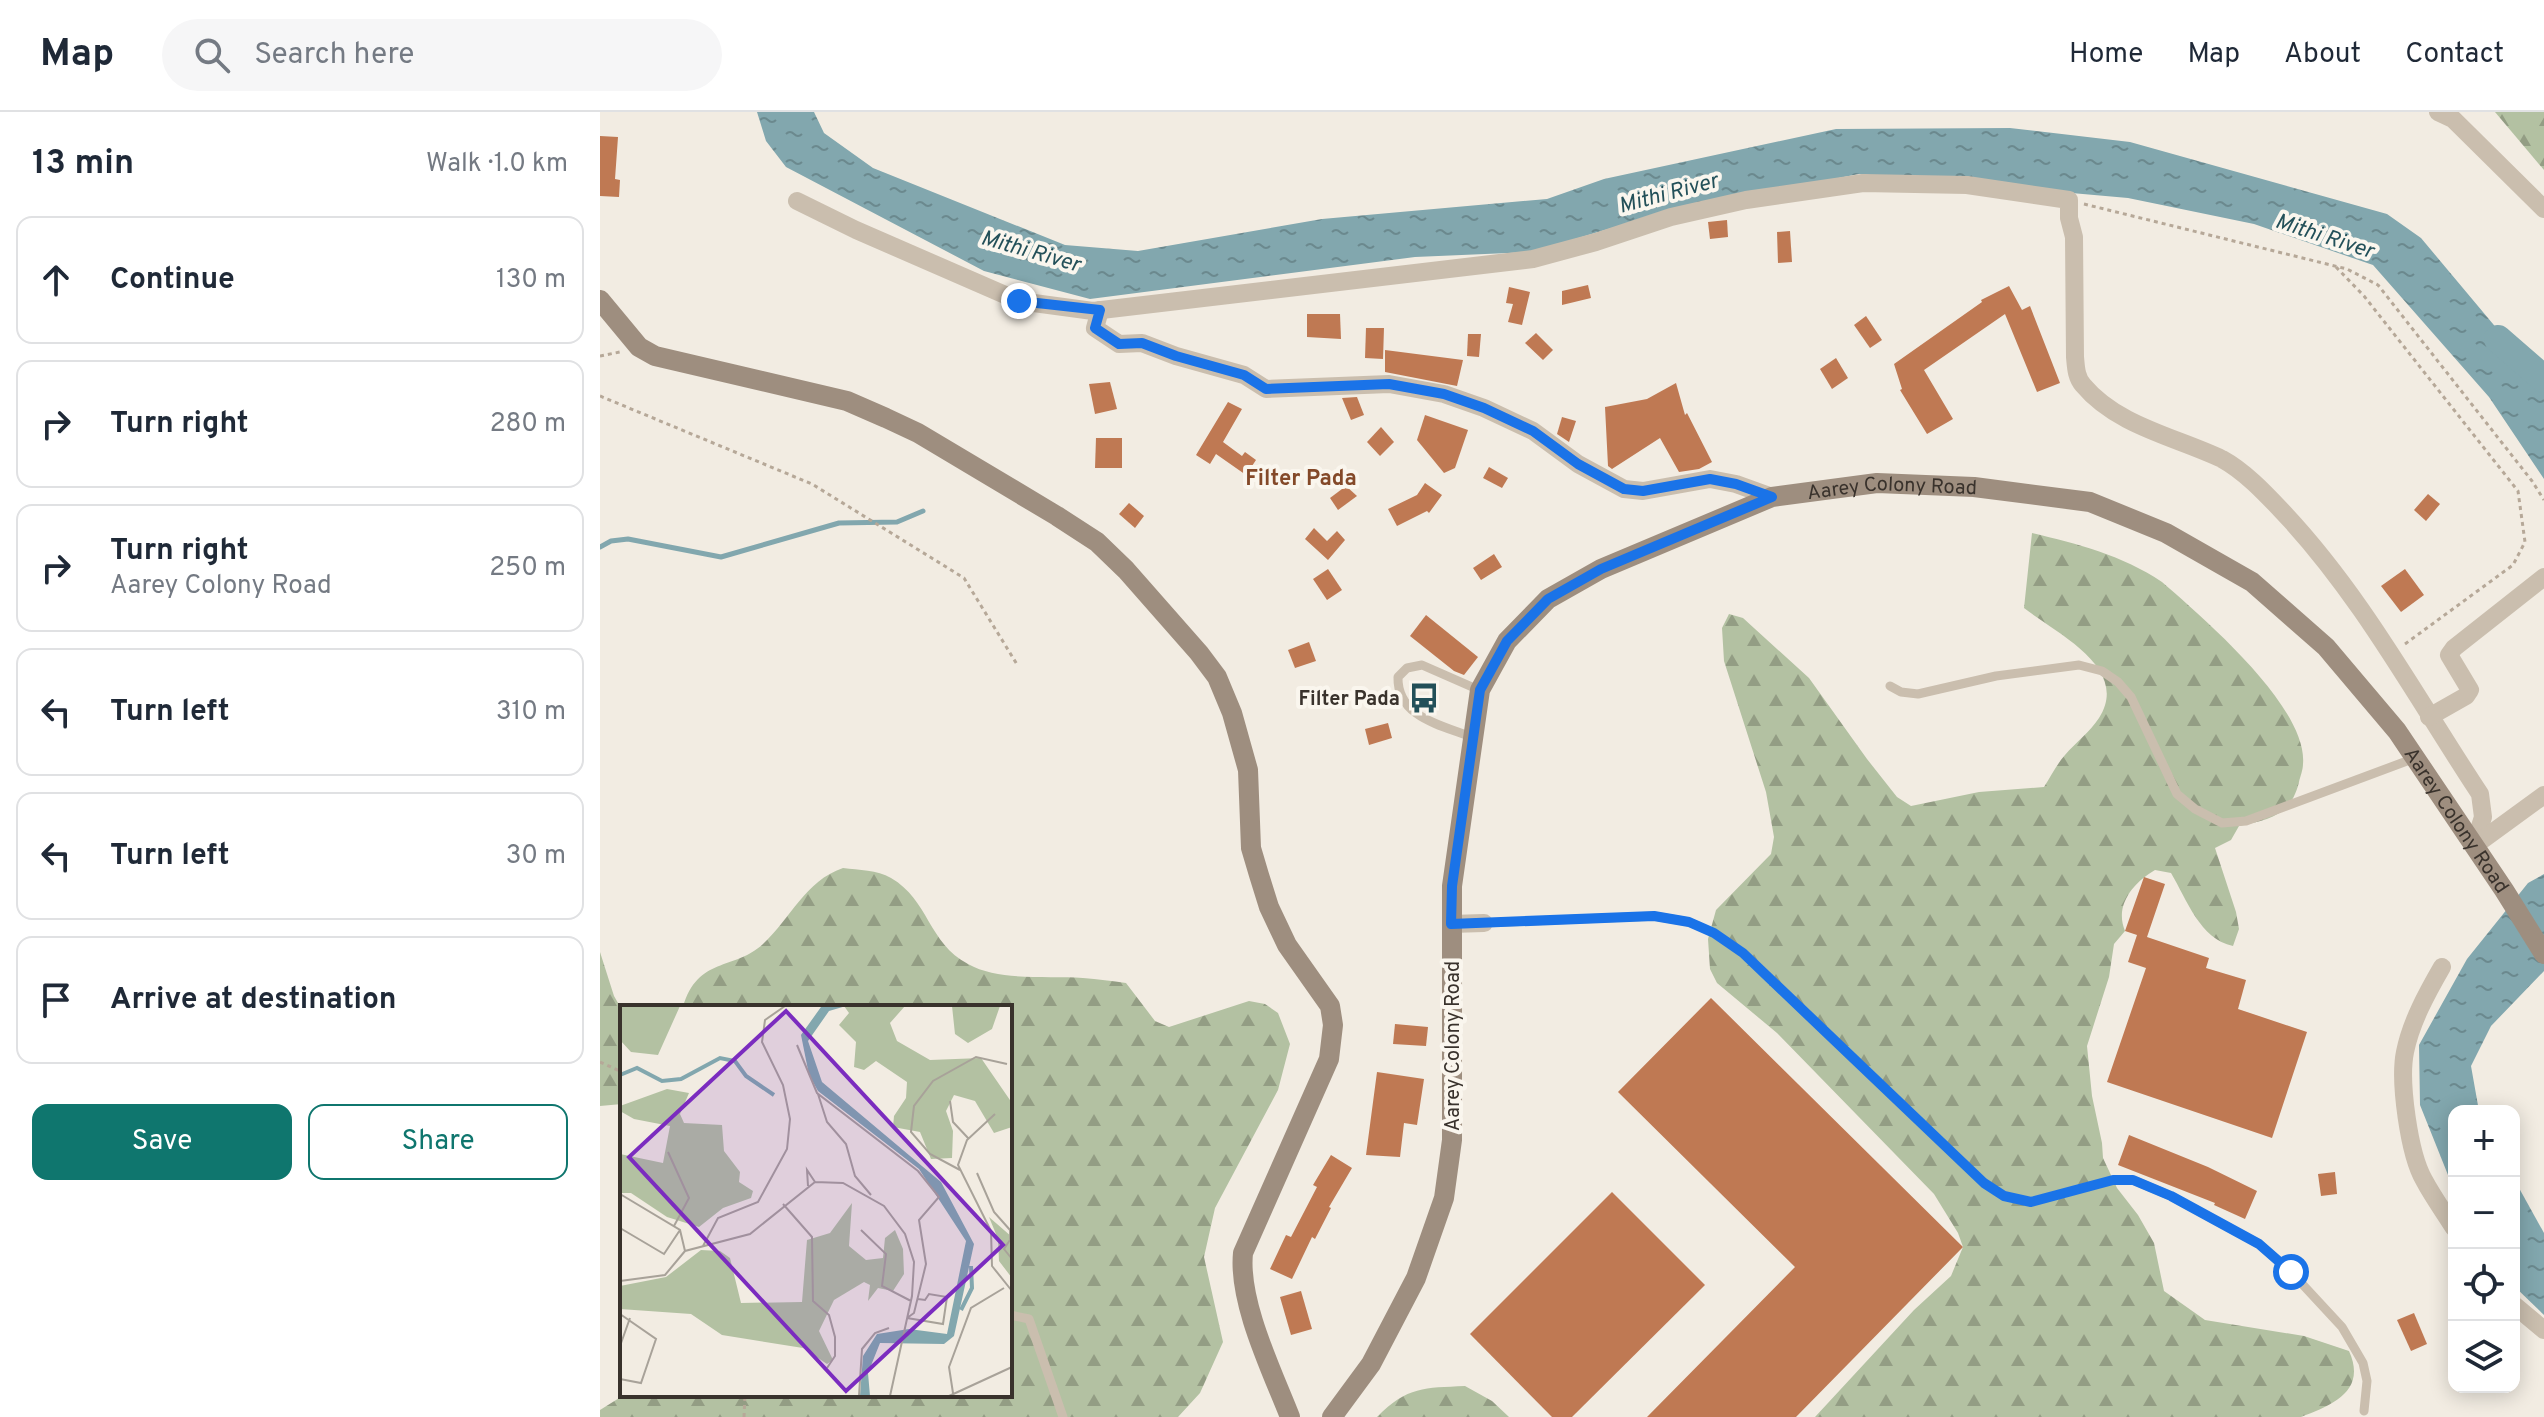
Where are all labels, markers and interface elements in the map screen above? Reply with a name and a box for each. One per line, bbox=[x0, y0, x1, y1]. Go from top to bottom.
search box bbox=[162, 19, 722, 91]
text: Map bbox=[40, 31, 114, 80]
icon: search bbox=[190, 33, 234, 77]
text: Search here bbox=[254, 37, 414, 74]
text: Home bbox=[2069, 37, 2143, 73]
text: Map bbox=[2187, 37, 2240, 73]
text: About bbox=[2284, 37, 2361, 73]
text: Contact bbox=[2405, 37, 2504, 73]
text: 13 min bbox=[32, 143, 134, 186]
text: Walk · 1.0 km bbox=[426, 148, 568, 181]
water label: Mithi River bbox=[1616, 168, 1723, 221]
water label: Mithi River bbox=[2272, 209, 2378, 266]
water label: Mithi River bbox=[978, 225, 1085, 280]
icon: ahead bbox=[34, 258, 78, 302]
text: Continue bbox=[110, 262, 235, 299]
text: 130 m bbox=[496, 264, 566, 297]
route end bbox=[1001, 283, 1037, 319]
icon: right bbox=[34, 402, 78, 446]
text: Turn right bbox=[110, 406, 248, 443]
text: 280 m bbox=[490, 408, 566, 441]
district label: Filter Pada bbox=[1245, 466, 1357, 493]
street label: Aarey Colony Road bbox=[1806, 472, 1978, 507]
text: Turn right bbox=[110, 533, 248, 570]
icon: right bbox=[34, 546, 78, 590]
text: 250 m bbox=[489, 552, 566, 585]
text: Aarey Colony Road bbox=[110, 570, 332, 603]
bus stop icon: Filter Pada bbox=[1407, 681, 1441, 715]
place label: Filter Pada bbox=[1299, 687, 1400, 713]
icon: left bbox=[34, 690, 78, 734]
text: Turn left bbox=[110, 694, 230, 731]
text: 310 m bbox=[496, 696, 566, 729]
street label: Aarey Colony Road bbox=[2397, 743, 2514, 899]
icon: left bbox=[34, 834, 78, 878]
text: Turn left bbox=[110, 838, 230, 875]
text: 30 m bbox=[506, 840, 566, 873]
street label: Aarey Colony Road bbox=[1441, 961, 1467, 1131]
icon: arrive bbox=[34, 978, 78, 1022]
text: Arrive at destination bbox=[110, 982, 396, 1019]
inset map bbox=[620, 1005, 1012, 1397]
button: Save bbox=[32, 1104, 292, 1180]
button: Share bbox=[308, 1104, 568, 1180]
map controls bbox=[2448, 1105, 2520, 1393]
button: + bbox=[2448, 1105, 2520, 1177]
button: − bbox=[2448, 1177, 2520, 1249]
button: locate bbox=[2448, 1249, 2520, 1321]
route start bbox=[2273, 1254, 2309, 1290]
button: layers bbox=[2448, 1321, 2520, 1393]

